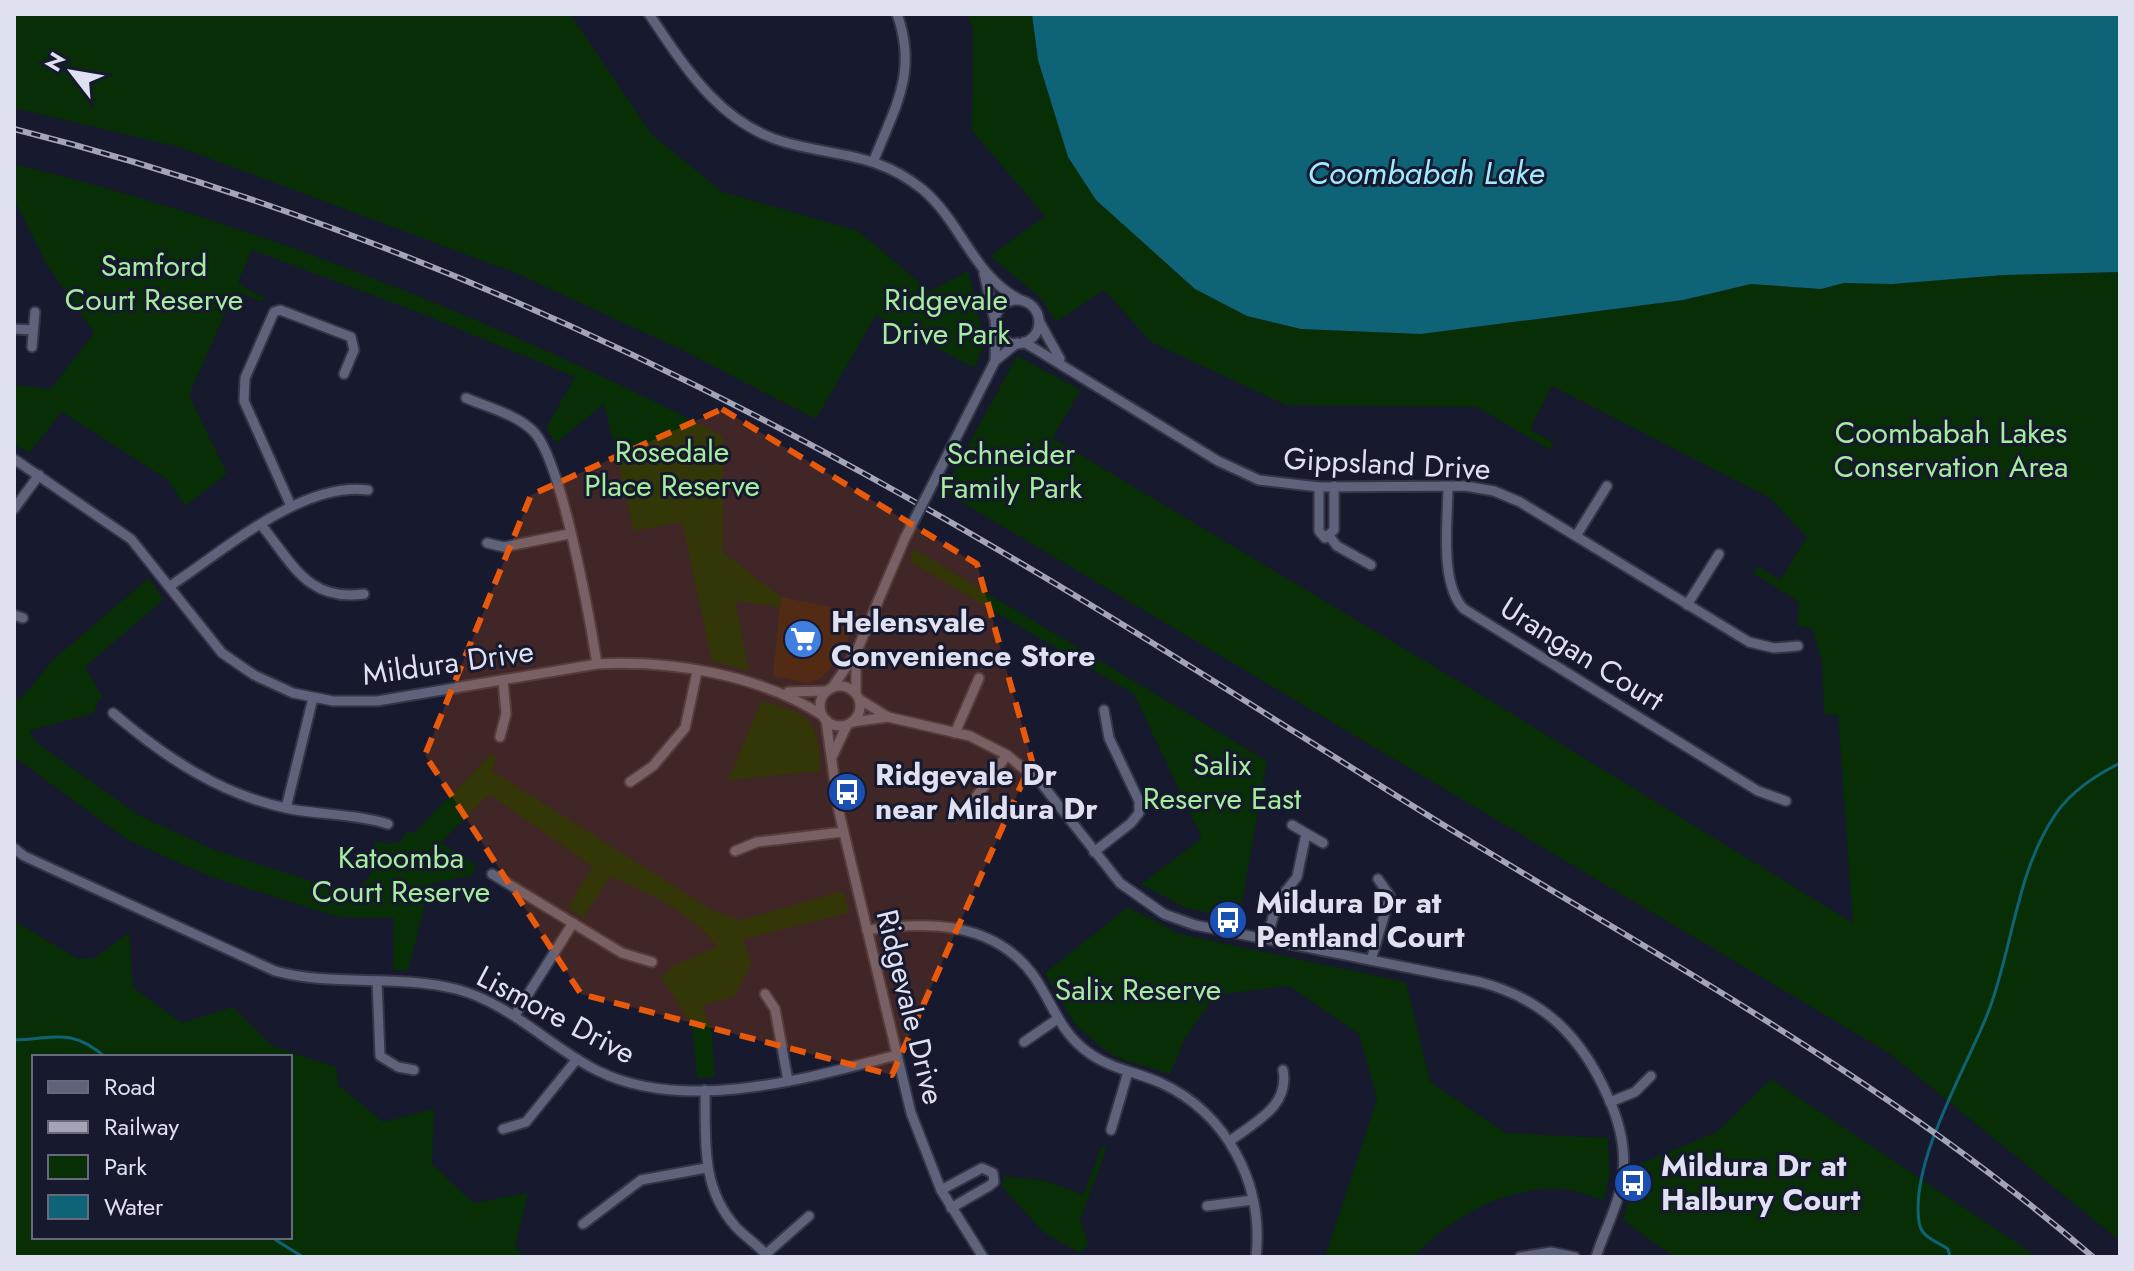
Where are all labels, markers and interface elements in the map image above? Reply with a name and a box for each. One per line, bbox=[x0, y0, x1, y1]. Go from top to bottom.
north arrow bbox=[32, 32, 112, 112]
text: N bbox=[37, 46, 73, 77]
water label: Coombabah Lake bbox=[1308, 150, 1545, 196]
park label: Samford Court Reserve bbox=[65, 244, 243, 321]
park label: Ridgevale Drive Park bbox=[881, 278, 1011, 355]
park label: Coombabah Lakes Conservation Area bbox=[1834, 411, 2068, 488]
park label: Rosedale Place Reserve bbox=[584, 430, 760, 507]
park label: Schneider Family Park bbox=[940, 432, 1083, 509]
street label: Gippsland Drive bbox=[1282, 437, 1492, 490]
street label: Urangan Court bbox=[1492, 586, 1673, 721]
place label: Helensvale Convenience Store bbox=[831, 600, 1095, 677]
supermarket icon: Helensvale Convenience Store bbox=[782, 618, 824, 660]
street label: Mildura Drive bbox=[360, 629, 536, 696]
park label: Salix Reserve East bbox=[1143, 743, 1302, 820]
place label: Ridgevale Dr near Mildura Dr bbox=[875, 753, 1098, 830]
bus stop icon: Ridgevale Dr near Mildura Dr bbox=[826, 771, 868, 813]
park label: Katoomba Court Reserve bbox=[312, 836, 490, 913]
place label: Mildura Dr at Pentland Court bbox=[1256, 881, 1465, 958]
bus stop icon: Mildura Dr at Pentland Court bbox=[1207, 899, 1249, 941]
street label: Ridgevale Drive bbox=[865, 905, 955, 1109]
street label: Lismore Drive bbox=[469, 955, 643, 1074]
park label: Salix Reserve bbox=[1055, 968, 1221, 1011]
legend bbox=[32, 1055, 292, 1239]
text: Road bbox=[104, 1069, 156, 1104]
text: Railway bbox=[104, 1109, 179, 1144]
place label: Mildura Dr at Halbury Court bbox=[1661, 1144, 1861, 1221]
text: Park bbox=[104, 1149, 147, 1184]
bus stop icon: Mildura Dr at Halbury Court bbox=[1612, 1162, 1654, 1204]
text: Water bbox=[104, 1189, 164, 1224]

